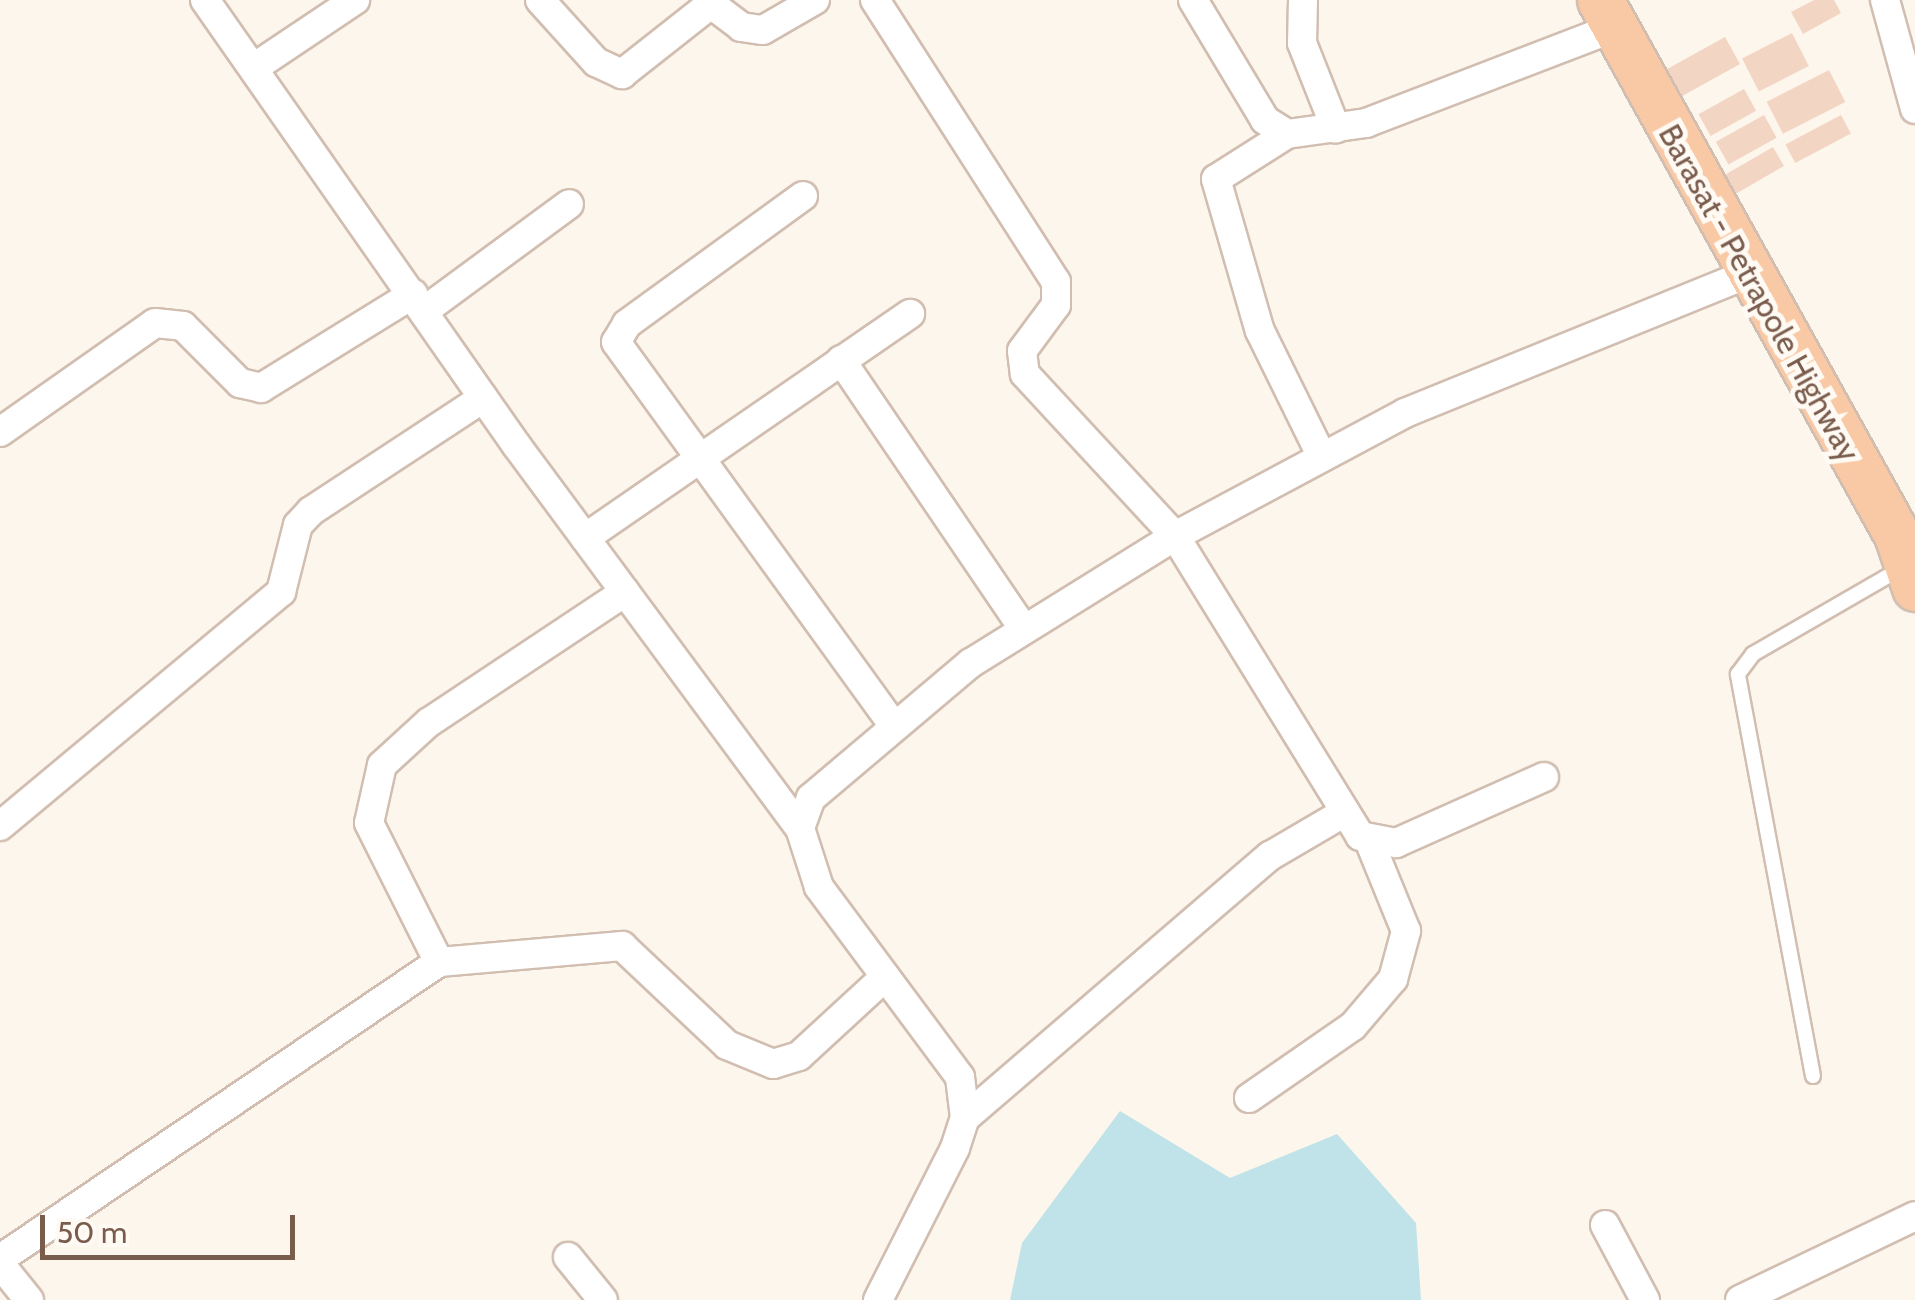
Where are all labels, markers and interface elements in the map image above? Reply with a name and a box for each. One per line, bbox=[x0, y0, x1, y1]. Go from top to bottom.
street label: Barasat - Petrapole Highway bbox=[1650, 118, 1868, 468]
scale bar bbox=[45, 1195, 300, 1257]
text: 50 m bbox=[57, 1214, 127, 1251]

